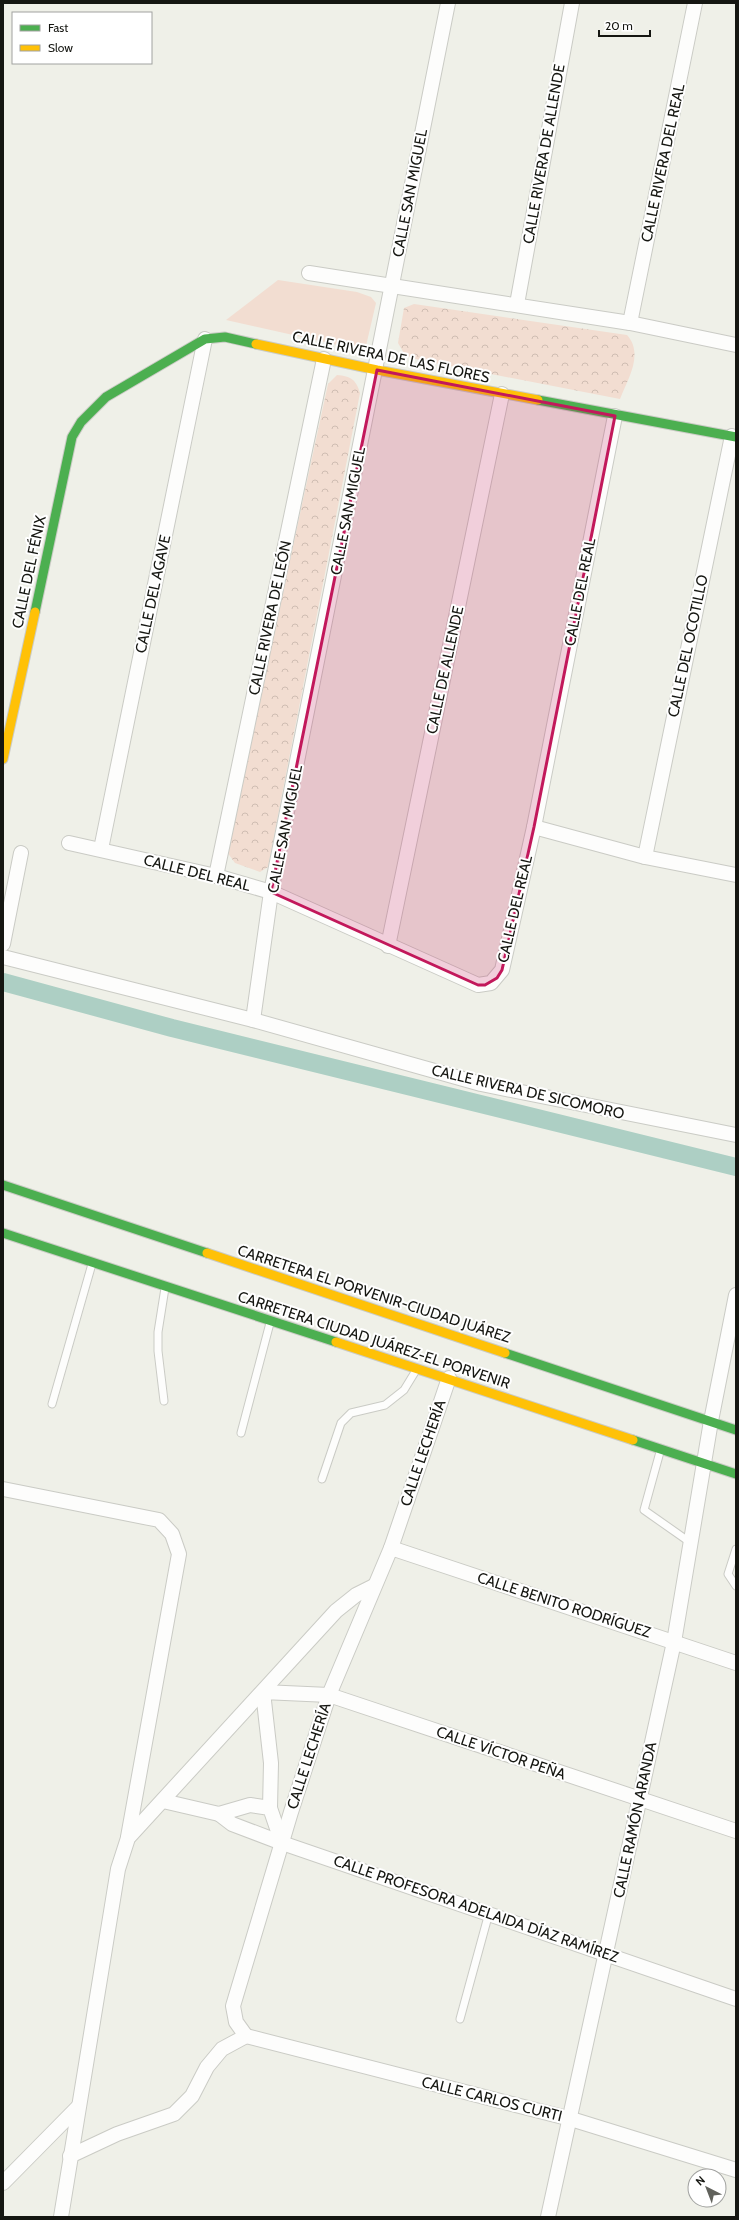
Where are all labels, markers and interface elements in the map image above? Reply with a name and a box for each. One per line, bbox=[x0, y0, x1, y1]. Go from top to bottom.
legend bbox=[12, 12, 152, 64]
scale bar bbox=[599, 12, 650, 38]
text: 20 m bbox=[605, 18, 633, 33]
text: Fast bbox=[48, 20, 68, 35]
text: Slow bbox=[48, 40, 73, 55]
street label: CALLE RIVERA DE ALLENDE bbox=[519, 63, 569, 245]
street label: CALLE RIVERA DEL REAL bbox=[637, 82, 689, 244]
street label: CALLE SAN MIGUEL bbox=[389, 127, 431, 258]
street label: CALLE RIVERA DE LAS FLORES bbox=[291, 327, 492, 387]
street label: CALLE SAN MIGUEL bbox=[327, 445, 369, 576]
street label: CALLE DEL FÉNIX bbox=[7, 514, 50, 630]
street label: CALLE DEL AGAVE bbox=[132, 533, 174, 655]
street label: CALLE DEL REAL bbox=[561, 536, 599, 647]
street label: CALLE RIVERA DE LEÓN bbox=[244, 539, 295, 697]
street label: CALLE DEL OCOTILLO bbox=[664, 573, 712, 719]
street label: CALLE DE ALLENDE bbox=[423, 604, 467, 736]
street label: CALLE SAN MIGUEL bbox=[264, 763, 306, 894]
street label: CALLE DEL REAL bbox=[142, 851, 253, 895]
street label: CALLE DEL REAL bbox=[494, 853, 536, 964]
street label: CALLE RIVERA DE SICOMORO bbox=[430, 1061, 626, 1123]
street label: CARRETERA EL PORVENIR-CIUDAD JUÁREZ bbox=[235, 1240, 514, 1347]
street label: CARRETERA CIUDAD JUÁREZ-EL PORVENIR bbox=[236, 1286, 513, 1393]
street label: CALLE LECHERÍA bbox=[395, 1397, 450, 1508]
street label: CALLE BENITO RODRÍGUEZ bbox=[475, 1567, 654, 1642]
street label: CALLE LECHERÍA bbox=[282, 1699, 335, 1812]
street label: CALLE VÍCTOR PEÑA bbox=[434, 1721, 569, 1784]
street label: CALLE RAMÓN ARANDA bbox=[609, 1739, 661, 1900]
street label: CALLE PROFESORA ADELAIDA DÍAZ RAMÍREZ bbox=[331, 1851, 622, 1967]
street label: CALLE CARLOS CURTI bbox=[420, 2073, 564, 2125]
north arrow bbox=[687, 2168, 727, 2208]
text: N bbox=[693, 2173, 708, 2188]

